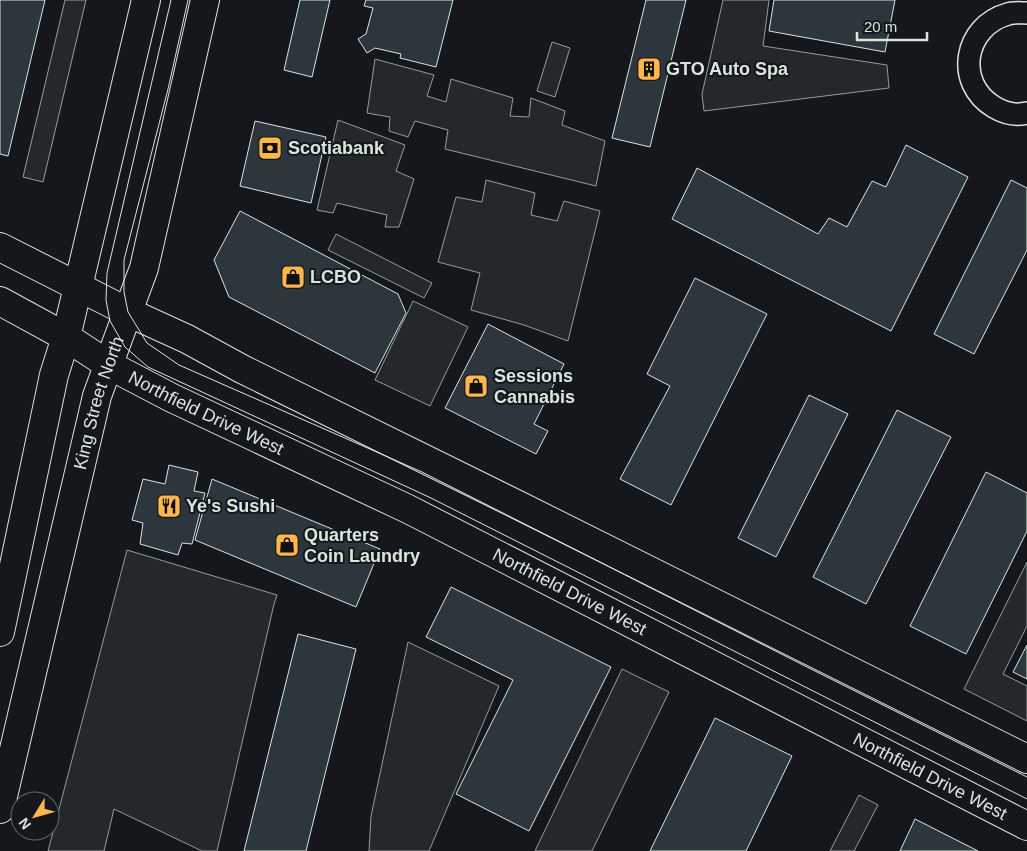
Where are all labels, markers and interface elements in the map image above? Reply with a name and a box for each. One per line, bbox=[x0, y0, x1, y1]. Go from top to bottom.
scale bar bbox=[857, 10, 927, 42]
text: 20 m bbox=[864, 18, 897, 35]
building icon: GTO Auto Spa bbox=[636, 56, 662, 82]
place label: GTO Auto Spa bbox=[666, 59, 789, 79]
bank icon: Scotiabank bbox=[257, 135, 283, 161]
place label: Scotiabank bbox=[288, 138, 385, 158]
shop icon: LCBO bbox=[280, 264, 306, 290]
place label: LCBO bbox=[310, 267, 361, 287]
street label: King Street North bbox=[70, 334, 128, 472]
place label: Sessions Cannabis bbox=[494, 366, 575, 407]
street label: Northfield Drive West bbox=[125, 367, 287, 459]
shop icon: Sessions Cannabis bbox=[463, 373, 489, 399]
restaurant icon: Ye's Sushi bbox=[156, 493, 182, 519]
place label: Ye's Sushi bbox=[186, 496, 275, 516]
place label: Quarters Coin Laundry bbox=[304, 525, 420, 566]
shop icon: Quarters Coin Laundry bbox=[274, 532, 300, 558]
street label: Northfield Drive West bbox=[489, 544, 650, 639]
street label: Northfield Drive West bbox=[850, 729, 1010, 824]
north arrow bbox=[10, 791, 60, 841]
text: N bbox=[15, 815, 34, 833]

